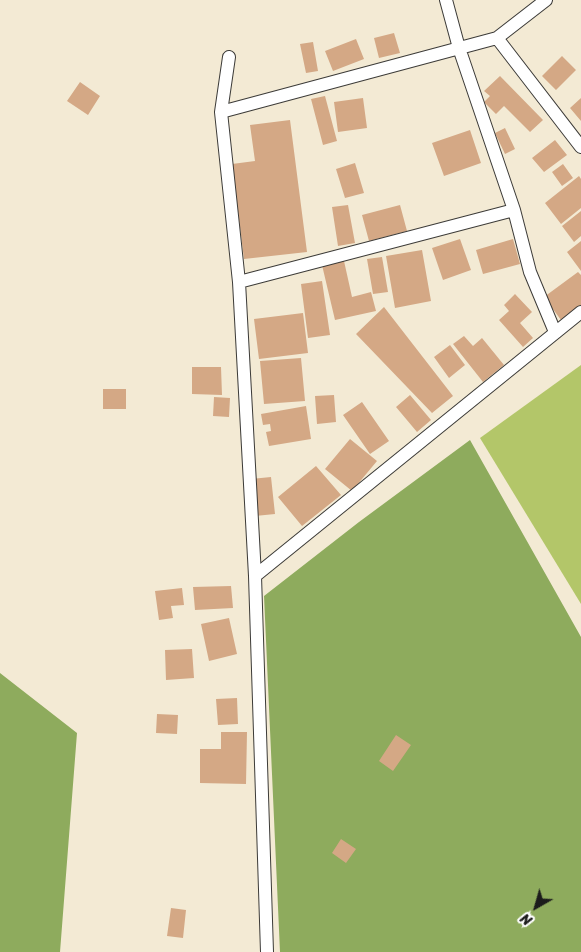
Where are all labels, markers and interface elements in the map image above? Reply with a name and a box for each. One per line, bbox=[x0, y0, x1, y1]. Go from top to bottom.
north arrow bbox=[511, 882, 561, 932]
text: N bbox=[515, 906, 538, 932]

